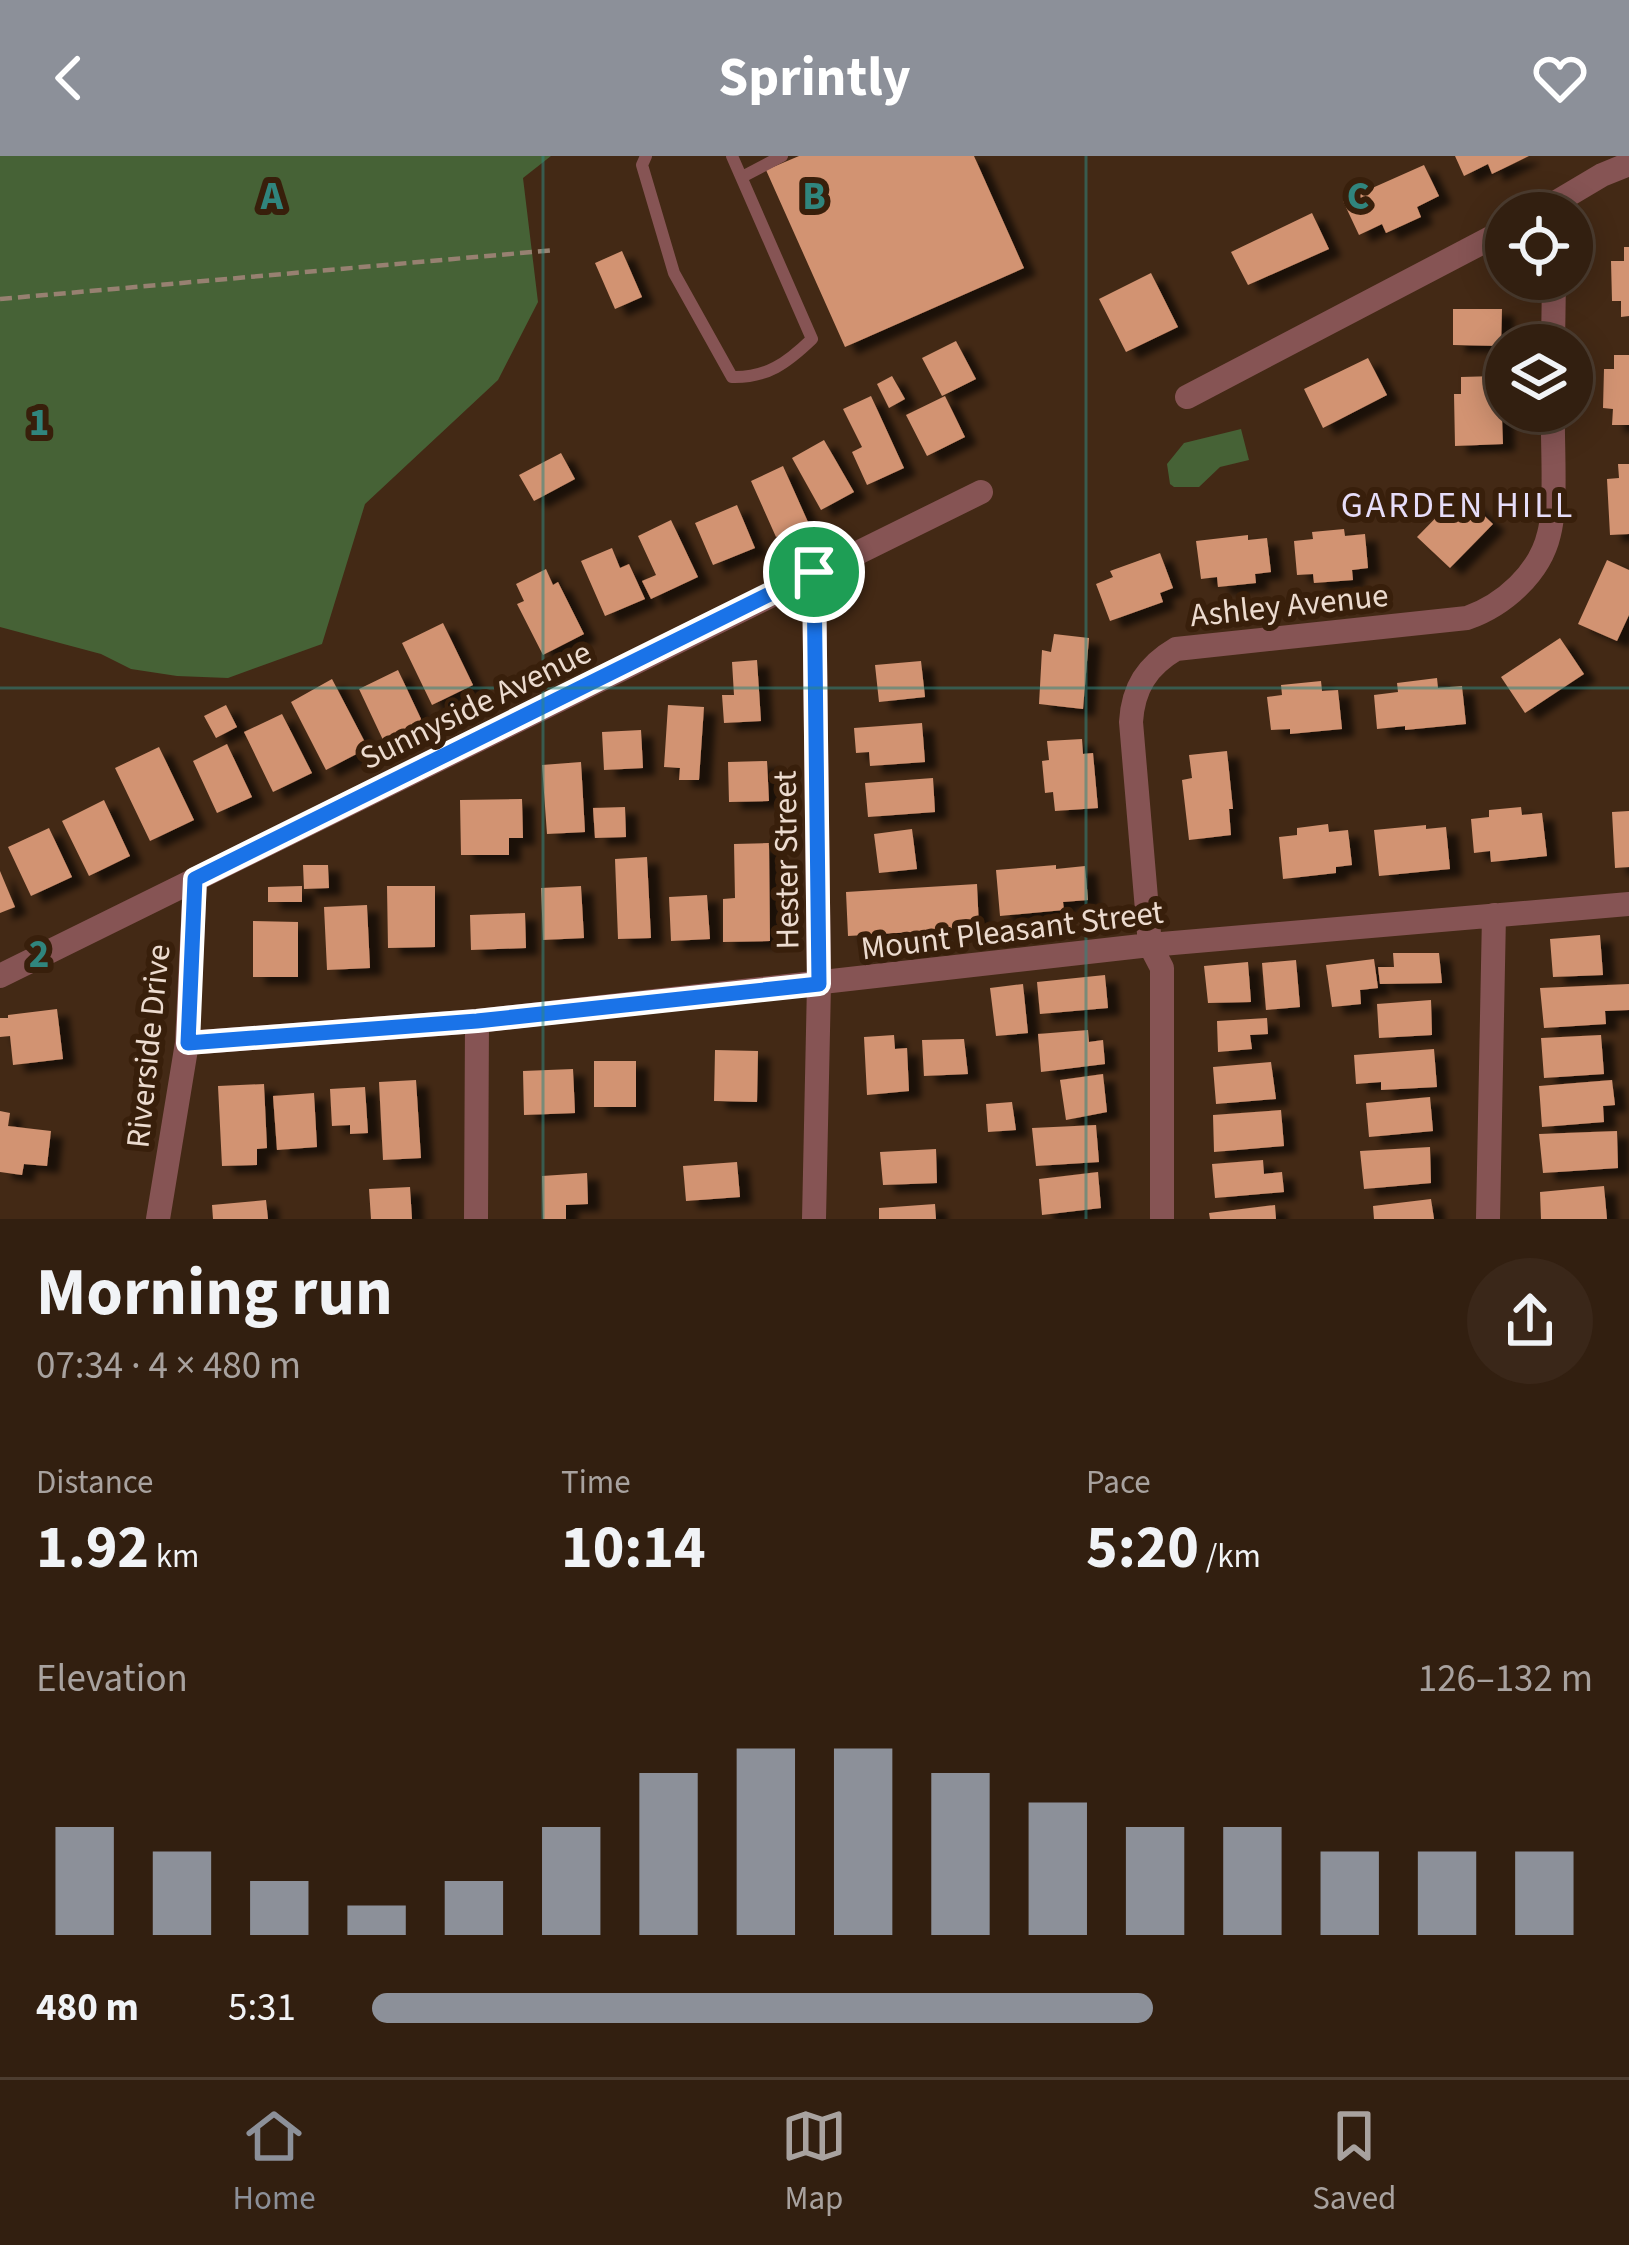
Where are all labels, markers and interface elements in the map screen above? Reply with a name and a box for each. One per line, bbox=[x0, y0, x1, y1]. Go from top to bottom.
text: Sprintly bbox=[718, 40, 911, 117]
icon: back bbox=[36, 45, 102, 111]
icon: heart bbox=[1527, 45, 1593, 111]
text: A bbox=[260, 169, 284, 225]
text: B bbox=[802, 169, 826, 225]
text: C bbox=[1347, 169, 1369, 225]
map controls bbox=[1485, 192, 1593, 432]
button: locate bbox=[1485, 192, 1593, 300]
button: layers bbox=[1485, 324, 1593, 432]
text: 1 bbox=[29, 395, 49, 451]
district label: GARDEN HILL bbox=[1341, 480, 1575, 531]
pin bbox=[763, 521, 865, 623]
icon: arrive bbox=[781, 539, 847, 605]
street label: Ashley Avenue bbox=[1188, 572, 1391, 639]
street label: Sunnyside Avenue bbox=[352, 629, 599, 782]
street label: Hester Street bbox=[761, 770, 812, 950]
street label: Mount Pleasant Street bbox=[858, 889, 1166, 972]
text: 2 bbox=[29, 927, 49, 983]
street label: Riverside Drive bbox=[114, 942, 183, 1150]
text: Morning run bbox=[36, 1246, 393, 1340]
button: share bbox=[1467, 1258, 1593, 1384]
text: 07:34 · 4 × 480 m bbox=[36, 1338, 301, 1394]
text: Distance bbox=[36, 1459, 153, 1506]
text: Time bbox=[561, 1459, 631, 1506]
text: Pace bbox=[1086, 1459, 1151, 1506]
text: 1.92 bbox=[36, 1506, 149, 1591]
text: 10:14 bbox=[561, 1506, 706, 1591]
text: 5:20 bbox=[1086, 1506, 1199, 1591]
text: km bbox=[149, 1533, 199, 1580]
text: /km bbox=[1199, 1533, 1261, 1580]
text: Elevation bbox=[36, 1651, 188, 1707]
text: 126–132 m bbox=[1418, 1651, 1593, 1707]
text: 480 m bbox=[36, 1980, 139, 2036]
text: 5:31 bbox=[228, 1980, 296, 2036]
tab: Home bbox=[233, 2103, 316, 2222]
tab: Map bbox=[781, 2103, 847, 2222]
tab: Saved bbox=[1312, 2103, 1396, 2222]

